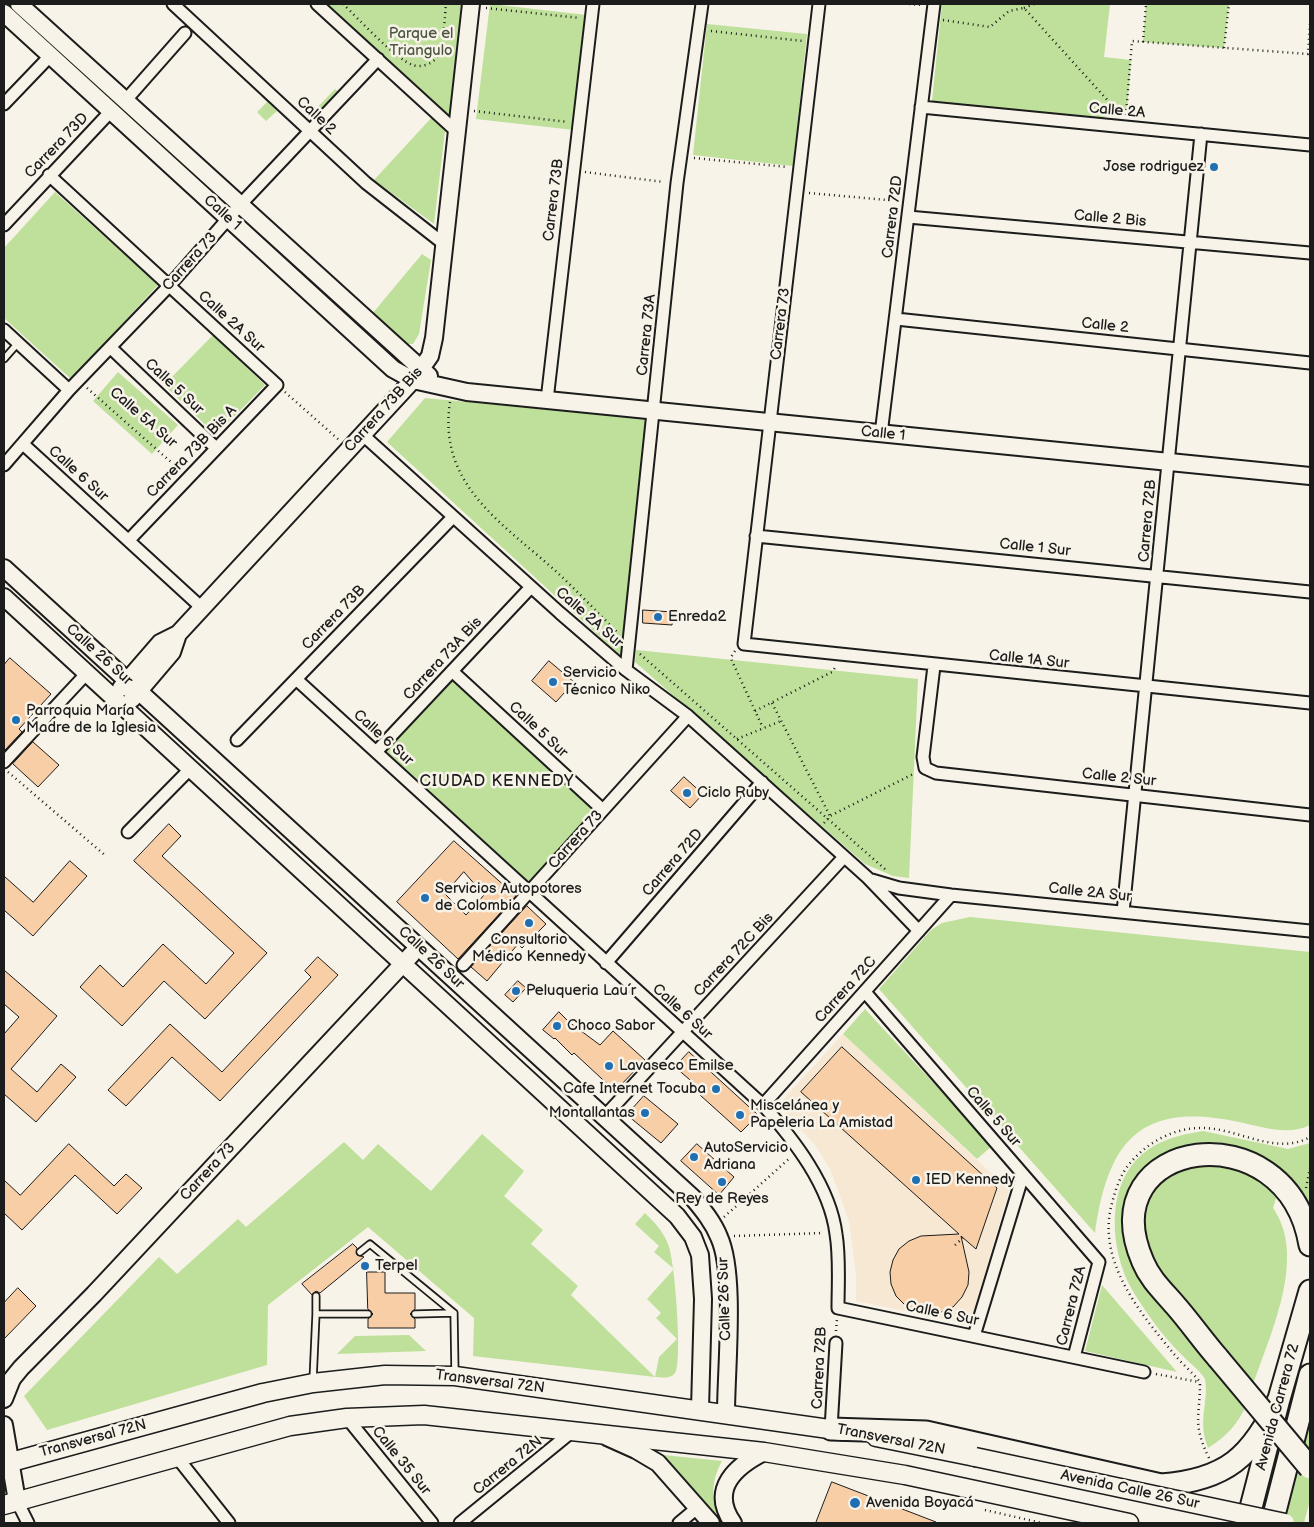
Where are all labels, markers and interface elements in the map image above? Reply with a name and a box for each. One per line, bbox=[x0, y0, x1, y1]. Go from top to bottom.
park label: Parque el Triangulo bbox=[389, 25, 453, 60]
street label: Calle 2 bbox=[292, 93, 340, 139]
street label: Calle 2A bbox=[1088, 100, 1146, 122]
street label: Carrera 73D bbox=[21, 110, 93, 182]
street label: Carrera 73B bbox=[540, 158, 568, 242]
place label: Jose rodriguez bbox=[1103, 158, 1204, 176]
marker: Jose rodriguez bbox=[1208, 161, 1220, 173]
street label: Carrera 72D bbox=[879, 175, 907, 259]
street label: Calle 1 bbox=[199, 191, 245, 235]
street label: Calle 2 Bis bbox=[1073, 207, 1147, 231]
street label: Carrera 73 bbox=[159, 229, 221, 295]
street label: Calle 2A Sur bbox=[194, 287, 268, 357]
street label: Carrera 73 bbox=[768, 287, 794, 361]
street label: Carrera 73A bbox=[634, 293, 660, 377]
street label: Calle 2 bbox=[1080, 315, 1130, 337]
street label: Calle 5 Sur bbox=[141, 355, 207, 419]
street label: Carrera 73B Bis bbox=[341, 364, 427, 456]
street label: Calle 5A Sur bbox=[106, 384, 180, 452]
street label: Carrera 73B Bis A bbox=[143, 402, 241, 502]
street label: Calle 1 bbox=[860, 423, 906, 445]
street label: Calle 6 Sur bbox=[44, 442, 112, 506]
street label: Carrera 72B bbox=[1135, 479, 1161, 563]
street label: Calle 1 Sur bbox=[999, 535, 1071, 561]
street label: Carrera 73B bbox=[299, 582, 369, 654]
street label: Calle 2A Sur bbox=[552, 584, 626, 652]
place label: Enreda2 bbox=[668, 608, 726, 626]
marker: Enreda2 bbox=[652, 611, 664, 623]
street label: Carrera 73A Bis bbox=[400, 614, 486, 704]
street label: Calle 26 Sur bbox=[62, 620, 136, 690]
street label: Calle 1A Sur bbox=[988, 647, 1070, 673]
place label: Servicio Técnico Niko bbox=[563, 664, 650, 699]
marker: Servicio Técnico Niko bbox=[547, 676, 559, 688]
street label: Calle 5 Sur bbox=[505, 698, 571, 762]
place label: Parroquia María Madre de la Iglesia bbox=[26, 702, 156, 737]
street label: Calle 6 Sur bbox=[349, 706, 417, 770]
marker: Parroquia María Madre de la Iglesia bbox=[10, 714, 22, 726]
street label: Calle 2 Sur bbox=[1081, 765, 1157, 791]
district label: CIUDAD KENNEDY bbox=[418, 772, 576, 792]
place label: Ciclo Ruby bbox=[697, 784, 769, 802]
marker: Ciclo Ruby bbox=[681, 787, 693, 799]
street label: Carrera 73 bbox=[545, 807, 607, 873]
street label: Carrera 72D bbox=[639, 826, 707, 900]
place label: Servicios Autopotores de Colombia bbox=[435, 880, 582, 915]
street label: Calle 2A Sur bbox=[1047, 880, 1133, 906]
marker: Servicios Autopotores de Colombia bbox=[419, 892, 431, 904]
street label: Carrera 72C Bis bbox=[690, 909, 778, 1001]
marker: Consultorio Médico Kennedy bbox=[523, 917, 535, 929]
street label: Calle 26 Sur bbox=[394, 923, 468, 993]
place label: Consultorio Médico Kennedy bbox=[472, 931, 586, 966]
street label: Carrera 72C bbox=[812, 953, 880, 1027]
street label: Calle 6 Sur bbox=[648, 980, 716, 1044]
place label: Peluqueria Lau´r bbox=[526, 982, 636, 1000]
marker: Peluqueria Lau´r bbox=[510, 985, 522, 997]
place label: Choco Sabor bbox=[567, 1017, 655, 1035]
marker: Choco Sabor bbox=[551, 1020, 563, 1032]
place label: Lavaseco Emilse bbox=[619, 1057, 734, 1075]
marker: Lavaseco Emilse bbox=[603, 1060, 615, 1072]
place label: Cafe Internet Tocuba bbox=[563, 1080, 706, 1098]
marker: Cafe Internet Tocuba bbox=[710, 1083, 722, 1095]
street label: Calle 5 Sur bbox=[962, 1083, 1024, 1151]
place label: Miscelánea y Papeleria La Amistad bbox=[750, 1097, 893, 1132]
place label: Montallantas bbox=[549, 1104, 635, 1122]
marker: Montallantas bbox=[639, 1107, 651, 1119]
marker: Miscelánea y Papeleria La Amistad bbox=[734, 1109, 746, 1121]
street label: Carrera 73 bbox=[177, 1139, 239, 1205]
place label: AutoServicio Adriana bbox=[704, 1139, 788, 1174]
marker: AutoServicio Adriana bbox=[688, 1151, 700, 1163]
place label: IED Kennedy bbox=[926, 1171, 1015, 1189]
marker: IED Kennedy bbox=[910, 1174, 922, 1186]
marker: Rey de Reyes bbox=[716, 1176, 728, 1188]
place label: Rey de Reyes bbox=[675, 1190, 769, 1208]
place label: Terpel bbox=[375, 1257, 418, 1275]
street label: Calle 26 Sur bbox=[715, 1257, 735, 1341]
marker: Terpel bbox=[359, 1260, 371, 1272]
street label: Carrera 72A bbox=[1053, 1264, 1091, 1348]
street label: Calle 6 Sur bbox=[904, 1297, 980, 1331]
street label: Carrera 72B bbox=[809, 1326, 831, 1410]
street label: Avenida Carrera 72 bbox=[1252, 1342, 1304, 1472]
street label: Transversal 72N bbox=[434, 1366, 546, 1398]
street label: Transversal 72N bbox=[38, 1416, 148, 1462]
street label: Transversal 72N bbox=[835, 1421, 947, 1459]
street label: Calle 35 Sur bbox=[368, 1423, 434, 1499]
street label: Carrera 72N bbox=[470, 1433, 546, 1499]
street label: Avenida Calle 26 Sur bbox=[1059, 1466, 1201, 1514]
place label: Avenida Boyacá bbox=[866, 1494, 974, 1512]
marker: Avenida Boyacá bbox=[848, 1496, 862, 1510]

